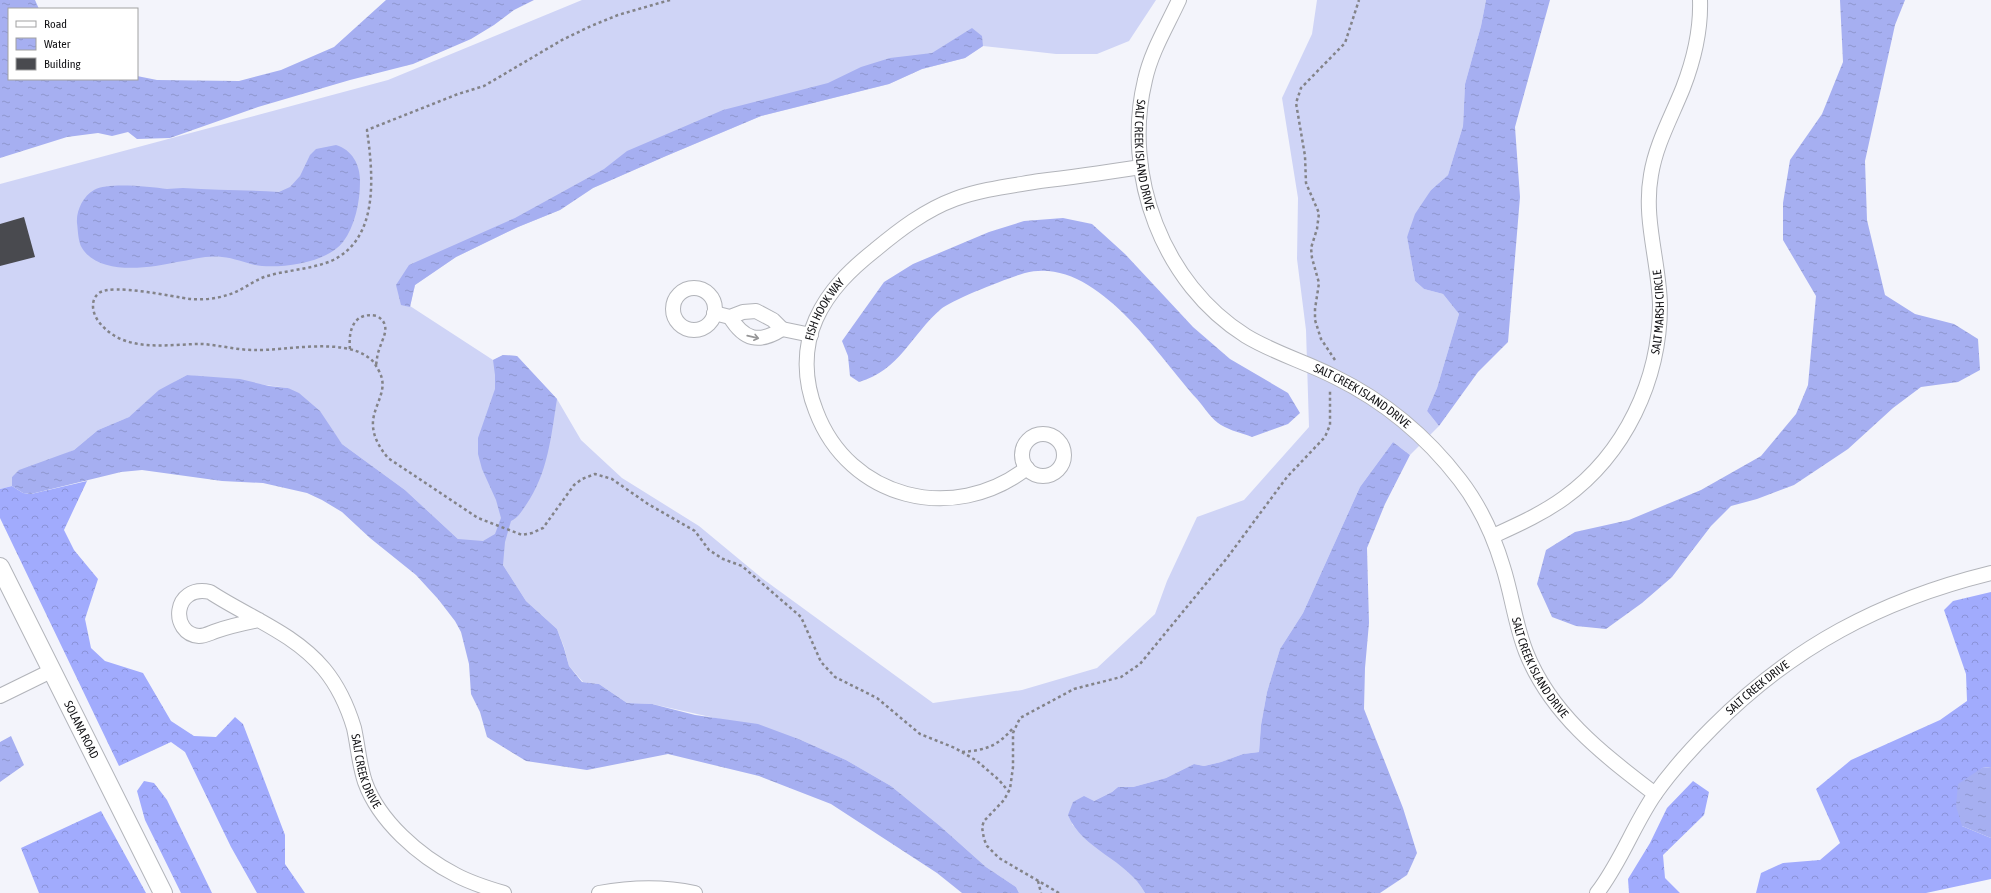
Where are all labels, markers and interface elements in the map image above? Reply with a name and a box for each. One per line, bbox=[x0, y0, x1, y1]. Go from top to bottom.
legend bbox=[8, 8, 138, 80]
text: Road bbox=[44, 17, 67, 31]
text: Water bbox=[44, 37, 71, 51]
text: Building bbox=[44, 57, 82, 71]
street label: SALT CREEK ISLAND DRIVE bbox=[1132, 99, 1157, 212]
street label: SALT MARSH CIRCLE bbox=[1648, 269, 1667, 356]
street label: FISH HOOK WAY bbox=[802, 275, 848, 342]
one-way arrow bbox=[746, 333, 759, 341]
street label: SALT CREEK ISLAND DRIVE bbox=[1311, 361, 1413, 431]
street label: SALT CREEK ISLAND DRIVE bbox=[1509, 616, 1571, 721]
street label: SALT CREEK DRIVE bbox=[1723, 658, 1792, 718]
street label: SOLANA ROAD bbox=[61, 699, 102, 761]
street label: SALT CREEK DRIVE bbox=[348, 733, 384, 811]

